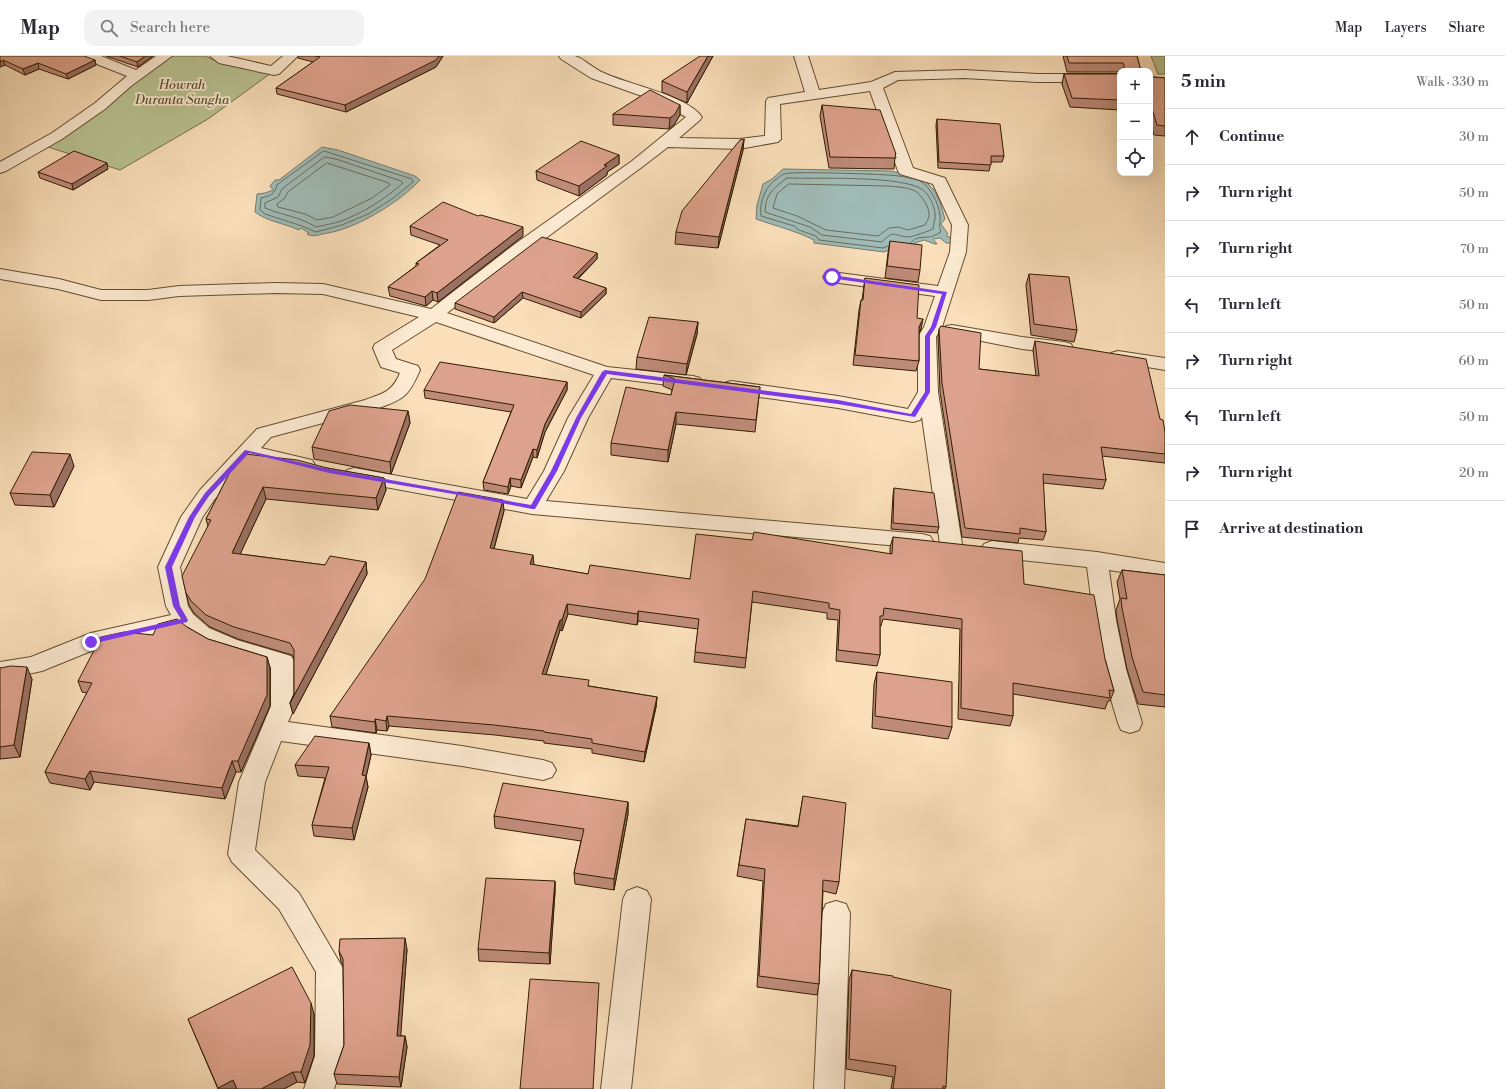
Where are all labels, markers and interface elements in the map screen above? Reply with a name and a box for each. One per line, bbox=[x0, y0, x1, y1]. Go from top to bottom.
search box bbox=[84, 10, 364, 46]
text: Map bbox=[20, 16, 60, 40]
icon: search bbox=[98, 17, 120, 39]
text: Search here bbox=[130, 18, 210, 37]
text: Map bbox=[1335, 19, 1362, 37]
text: Layers bbox=[1384, 19, 1427, 37]
text: Share bbox=[1449, 19, 1485, 37]
map controls bbox=[1117, 68, 1153, 176]
button: + bbox=[1117, 68, 1153, 104]
text: 5 min bbox=[1181, 71, 1226, 93]
text: Walk · 330 m bbox=[1416, 74, 1489, 90]
park label: Howrah Duranta Sangha bbox=[134, 77, 230, 108]
button: − bbox=[1117, 104, 1153, 140]
icon: ahead bbox=[1181, 126, 1203, 148]
text: Continue bbox=[1219, 127, 1284, 146]
text: 30 m bbox=[1459, 129, 1489, 145]
button: locate bbox=[1117, 140, 1153, 176]
icon: right bbox=[1181, 182, 1203, 204]
text: Turn right bbox=[1219, 183, 1293, 202]
text: 50 m bbox=[1459, 185, 1489, 201]
icon: right bbox=[1181, 238, 1203, 260]
text: Turn right bbox=[1219, 239, 1293, 258]
text: 70 m bbox=[1460, 241, 1489, 257]
route start bbox=[823, 268, 841, 286]
icon: left bbox=[1181, 294, 1203, 316]
text: Turn left bbox=[1219, 295, 1281, 314]
text: 50 m bbox=[1459, 297, 1489, 313]
icon: right bbox=[1181, 350, 1203, 372]
text: Turn right bbox=[1219, 351, 1293, 370]
text: 60 m bbox=[1458, 353, 1489, 369]
icon: left bbox=[1181, 406, 1203, 428]
text: Turn left bbox=[1219, 407, 1281, 426]
text: 50 m bbox=[1459, 409, 1489, 425]
icon: right bbox=[1181, 462, 1203, 484]
text: Turn right bbox=[1219, 463, 1293, 482]
text: 20 m bbox=[1459, 465, 1489, 481]
icon: arrive bbox=[1181, 518, 1203, 540]
text: Arrive at destination bbox=[1219, 519, 1363, 538]
route end bbox=[82, 633, 100, 651]

